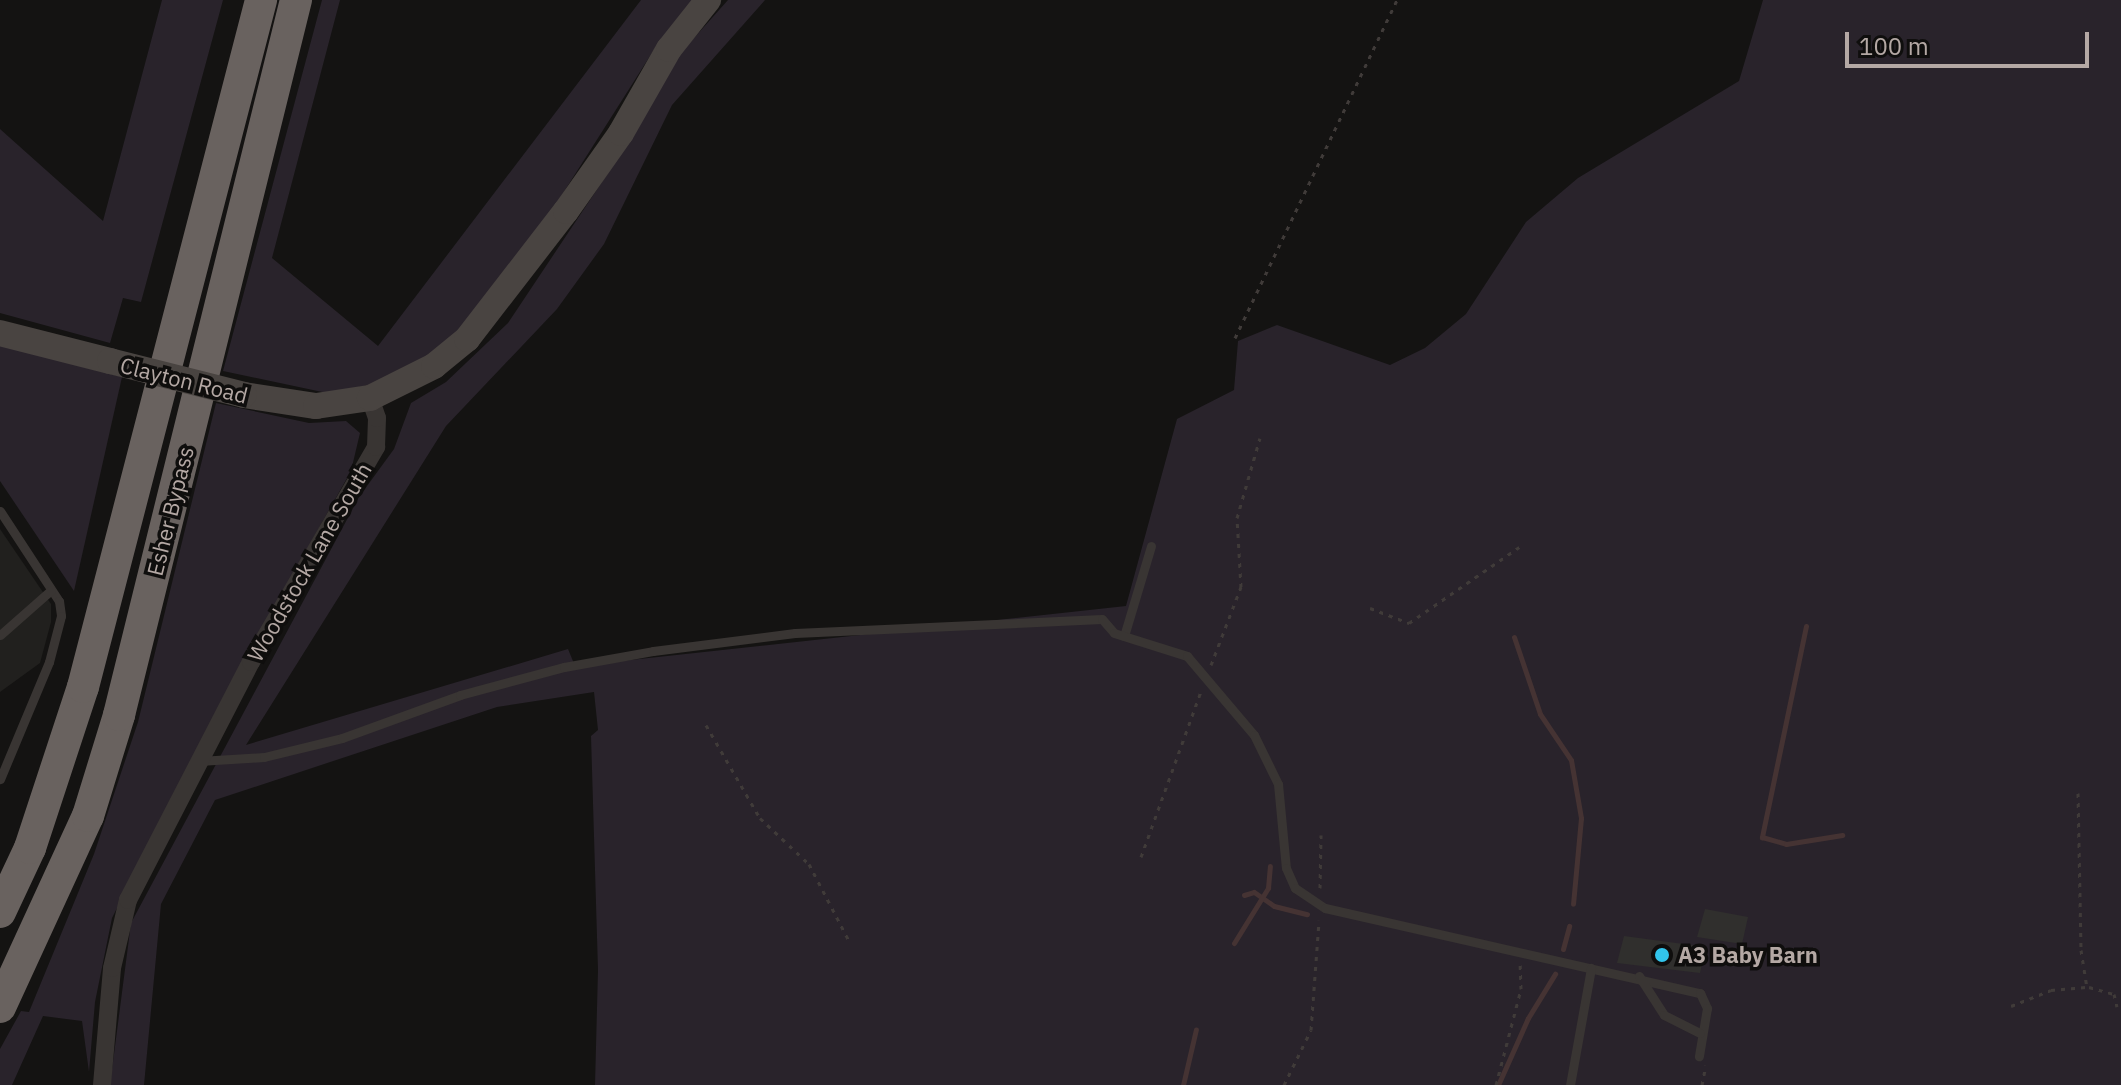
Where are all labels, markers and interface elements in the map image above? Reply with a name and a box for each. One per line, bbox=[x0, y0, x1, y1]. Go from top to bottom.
scale bar bbox=[1849, 16, 2093, 66]
text: 100 m bbox=[1859, 30, 1929, 62]
street label: Clayton Road bbox=[118, 351, 250, 409]
street label: Esher Bypass bbox=[141, 444, 199, 578]
street label: Woodstock Lane South bbox=[241, 458, 377, 666]
place label: A3 Baby Barn bbox=[1678, 942, 1818, 968]
marker: A3 Baby Barn bbox=[1653, 946, 1671, 964]

